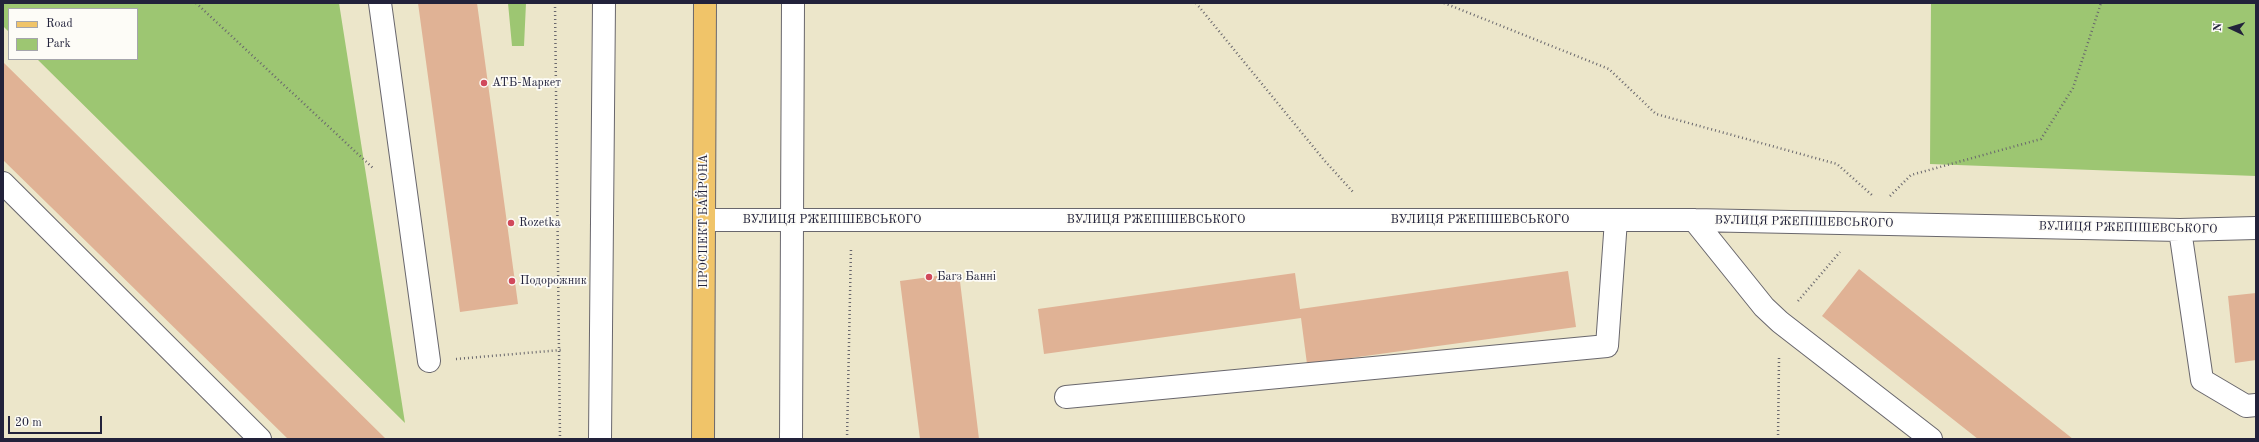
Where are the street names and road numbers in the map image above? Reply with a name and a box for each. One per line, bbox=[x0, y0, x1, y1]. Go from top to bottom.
street label: ПРОСПЕКТ БАЙРОНА bbox=[697, 154, 711, 288]
street label: ВУЛИЦЯ РЖЕПІШЕВСЬКОГО bbox=[742, 213, 922, 227]
street label: ВУЛИЦЯ РЖЕПІШЕВСЬКОГО bbox=[1066, 213, 1246, 227]
street label: ВУЛИЦЯ РЖЕПІШЕВСЬКОГО bbox=[1390, 213, 1570, 227]
street label: ВУЛИЦЯ РЖЕПІШЕВСЬКОГО bbox=[1714, 213, 1894, 231]
street label: ВУЛИЦЯ РЖЕПІШЕВСЬКОГО bbox=[2038, 219, 2218, 237]

